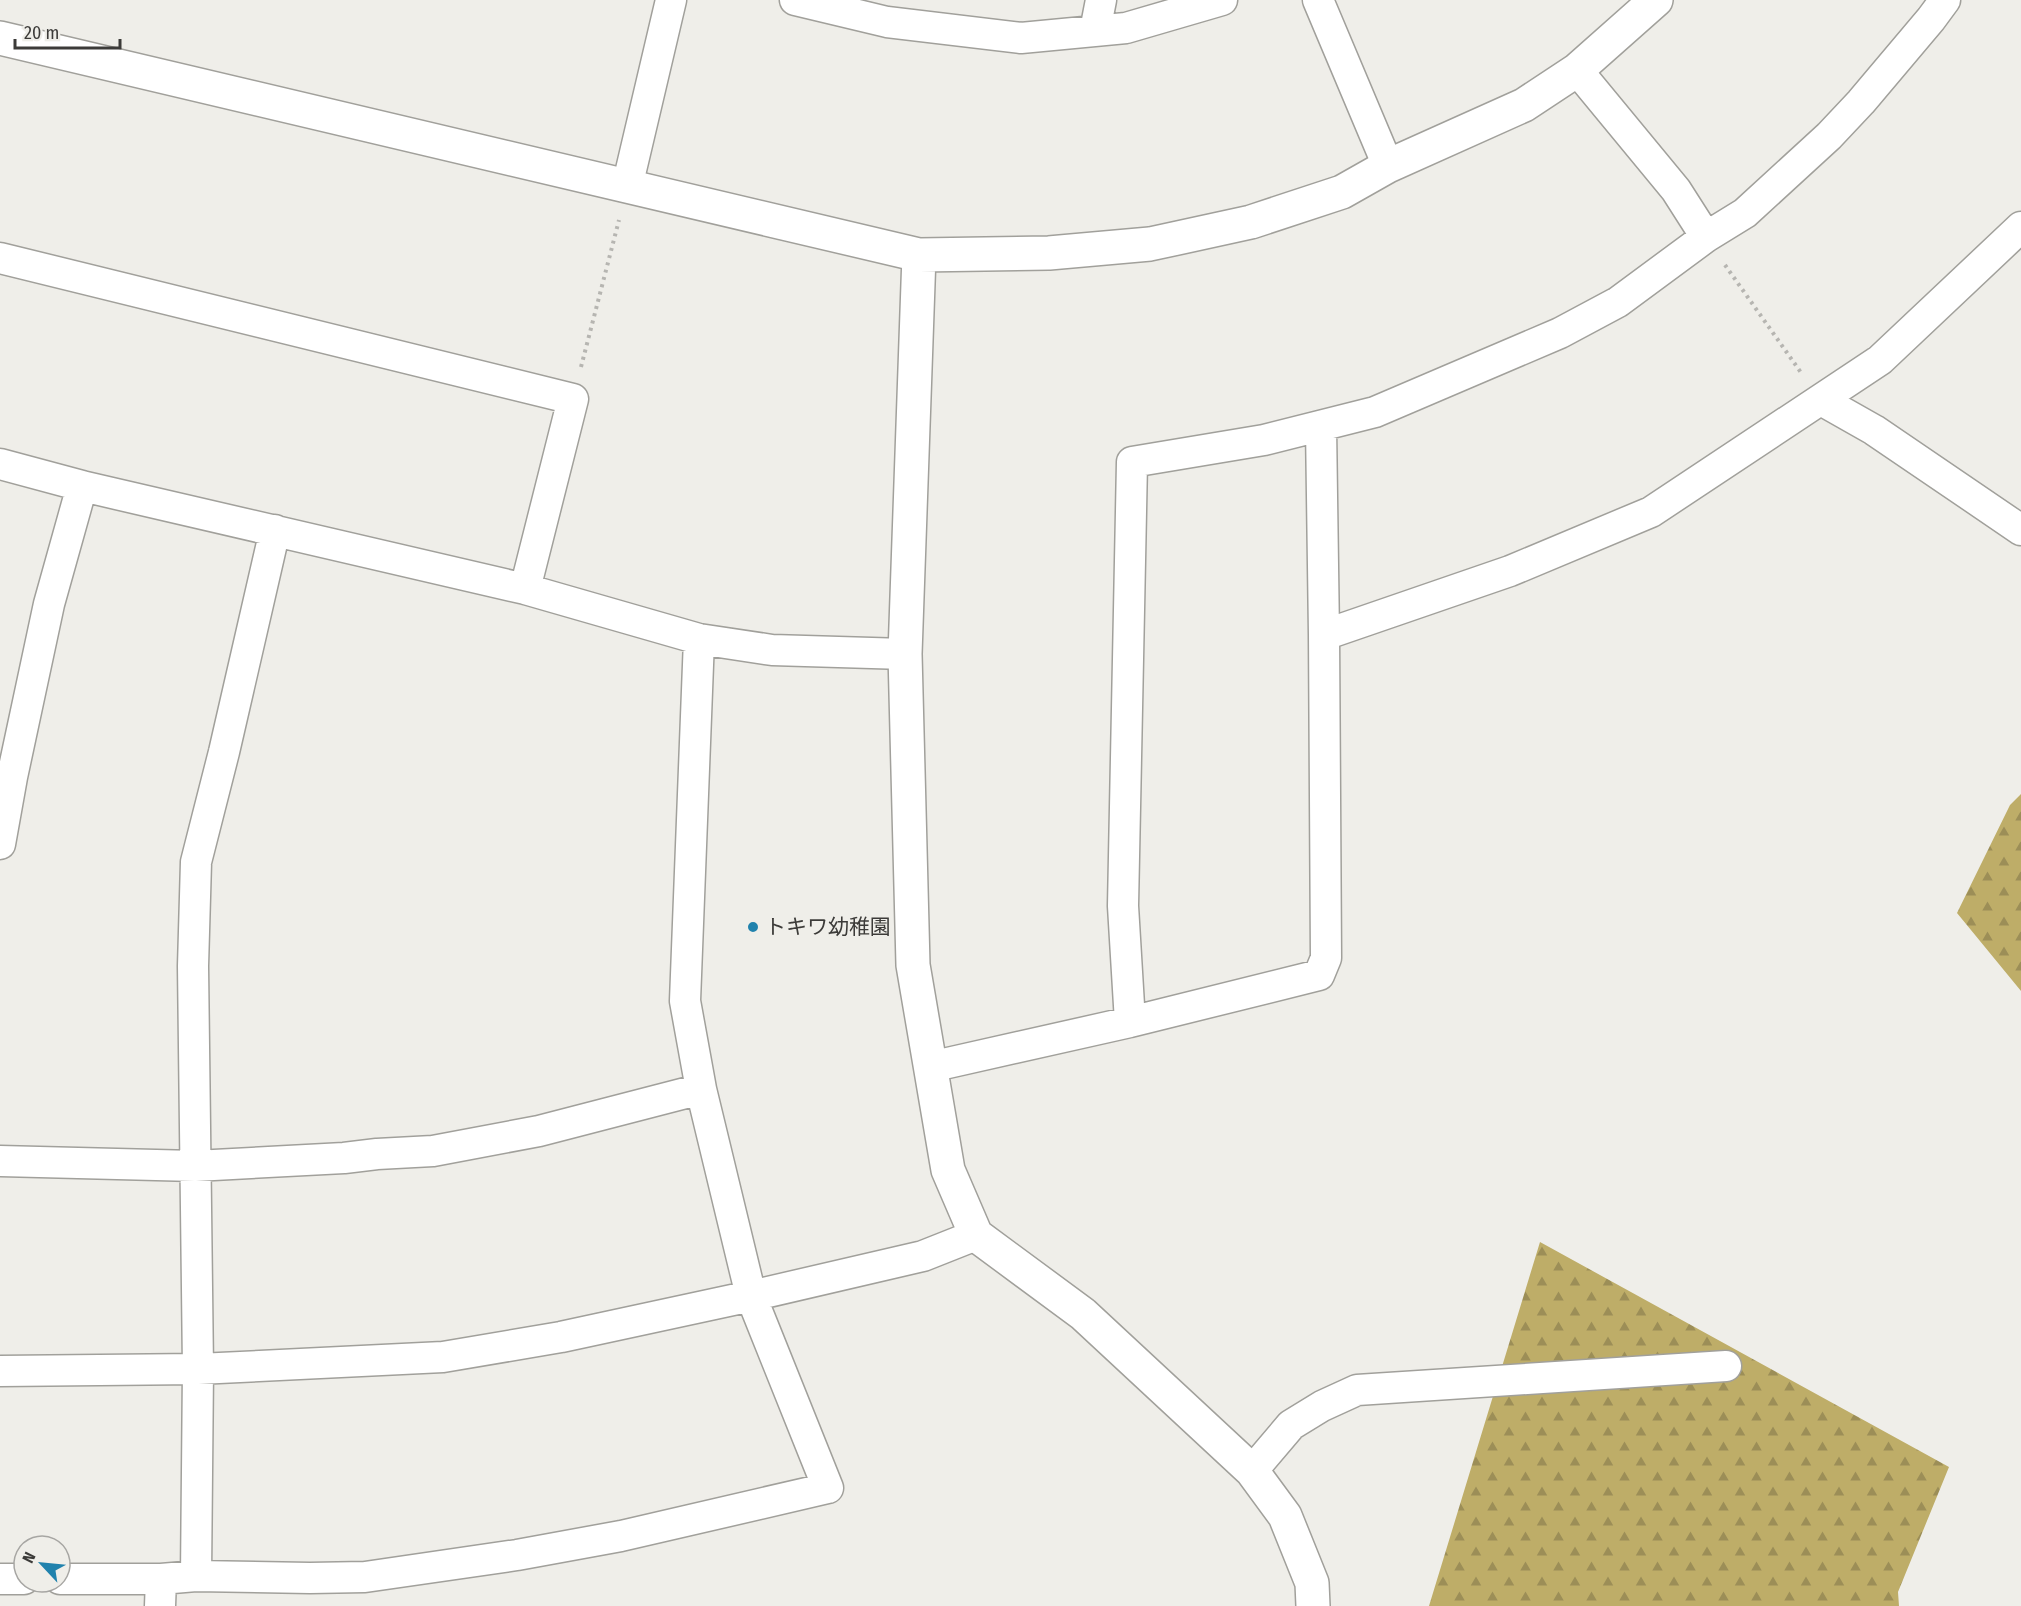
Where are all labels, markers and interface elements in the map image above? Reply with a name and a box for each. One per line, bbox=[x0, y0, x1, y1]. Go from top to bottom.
scale bar bbox=[15, 12, 120, 50]
text: 20 m bbox=[24, 22, 59, 44]
place label: トキワ幼稚園 bbox=[765, 914, 891, 940]
marker: トキワ幼稚園 bbox=[746, 920, 760, 934]
north arrow bbox=[12, 1534, 72, 1594]
text: N bbox=[18, 1549, 40, 1566]

